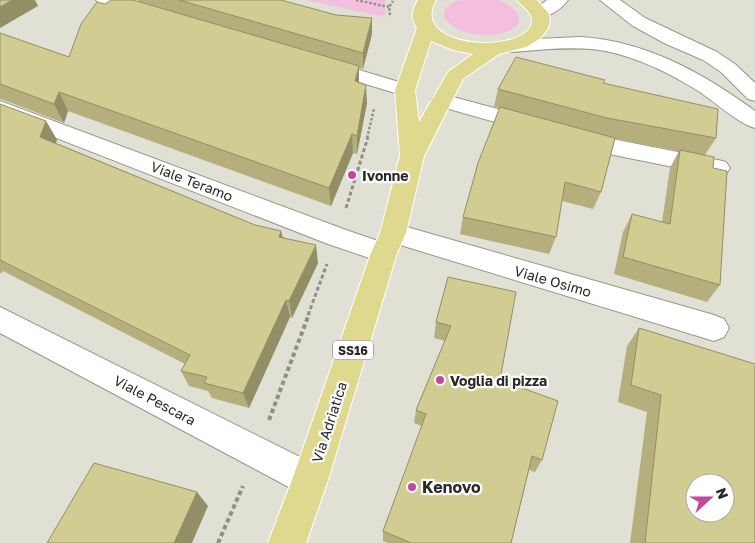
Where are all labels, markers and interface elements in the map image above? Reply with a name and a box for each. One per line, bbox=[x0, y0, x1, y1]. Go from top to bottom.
street label: Viale Teramo bbox=[149, 158, 235, 204]
place label: Ivonne bbox=[362, 167, 408, 184]
marker: Ivonne bbox=[346, 169, 358, 181]
street label: Viale Osimo bbox=[513, 262, 593, 300]
road number: SS16 bbox=[333, 340, 373, 360]
street label: Viale Pescara bbox=[111, 371, 199, 429]
place label: Voglia di pizza bbox=[450, 372, 547, 389]
marker: Voglia di pizza bbox=[434, 374, 446, 386]
street label: Via Adriatica bbox=[308, 379, 350, 465]
north arrow bbox=[685, 473, 735, 523]
place label: Kenovo bbox=[422, 477, 481, 497]
marker: Kenovo bbox=[406, 481, 418, 493]
text: N bbox=[713, 485, 732, 501]

